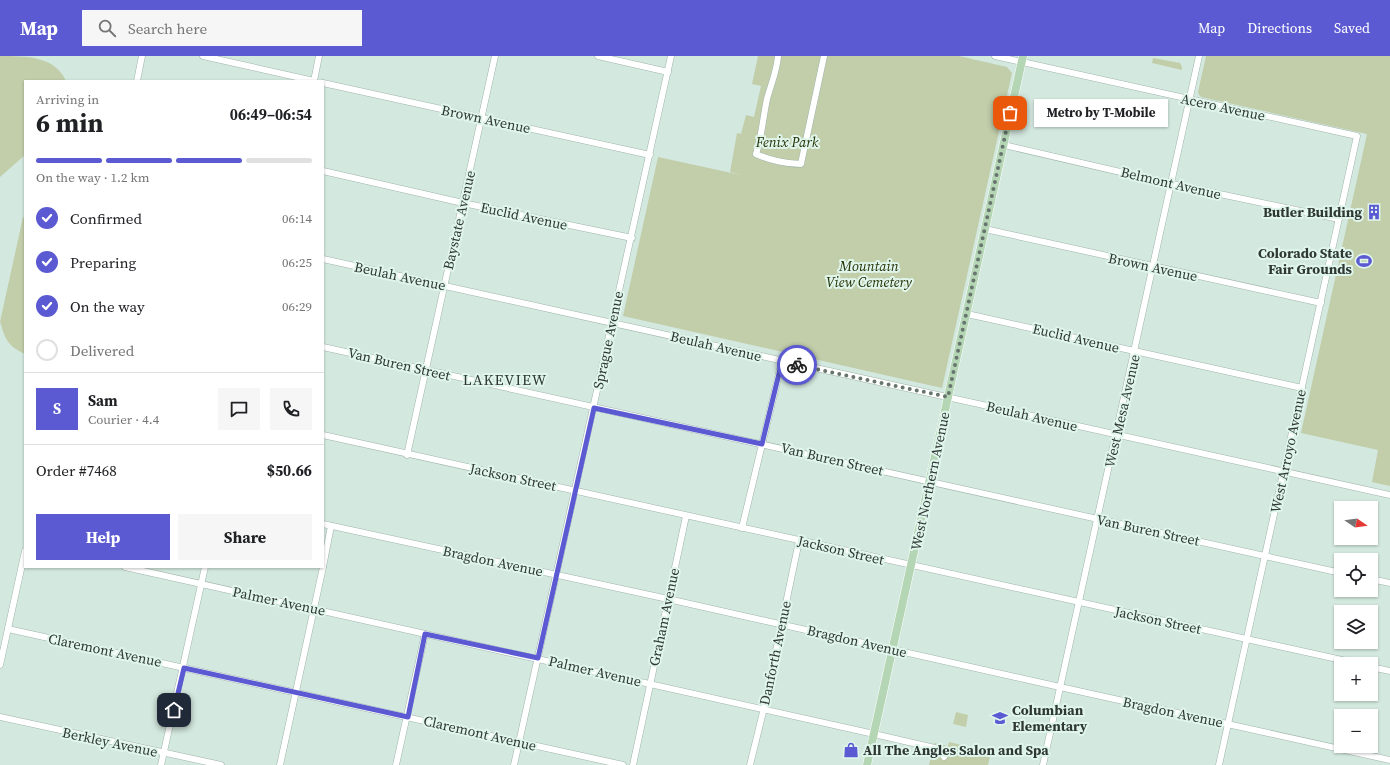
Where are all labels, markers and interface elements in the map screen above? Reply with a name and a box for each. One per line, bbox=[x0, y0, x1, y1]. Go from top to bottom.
search box bbox=[82, 10, 362, 46]
text: Map bbox=[20, 15, 58, 41]
icon: search bbox=[96, 17, 118, 39]
text: Search here bbox=[128, 18, 207, 39]
text: Map bbox=[1198, 18, 1225, 38]
text: Directions bbox=[1247, 18, 1312, 38]
text: Saved bbox=[1334, 18, 1370, 38]
street label: Acero Avenue bbox=[1179, 88, 1267, 126]
text: Arriving in bbox=[36, 91, 99, 108]
pin bbox=[993, 96, 1027, 130]
callout: Metro by T-Mobile bbox=[1034, 99, 1168, 127]
street label: Brown Avenue bbox=[440, 100, 532, 138]
icon: bag bbox=[999, 102, 1021, 124]
text: 06:49–06:54 bbox=[230, 104, 312, 125]
text: Metro by T-Mobile bbox=[1046, 104, 1156, 121]
text: 6 min bbox=[36, 105, 103, 141]
park label: Fenix Park bbox=[755, 132, 819, 152]
street label: Belmont Avenue bbox=[1119, 162, 1223, 204]
street label: Baystate Avenue bbox=[438, 168, 480, 272]
text: On the way · 1.2 km bbox=[36, 169, 149, 186]
street label: Euclid Avenue bbox=[479, 197, 569, 235]
place label: Butler Building bbox=[1263, 202, 1362, 222]
building icon: Butler Building bbox=[1365, 203, 1383, 221]
icon: check bbox=[36, 207, 58, 229]
text: Confirmed bbox=[70, 208, 142, 229]
text: 06:14 bbox=[282, 210, 312, 227]
place label: Colorado State Fair Grounds bbox=[1258, 243, 1353, 279]
street label: Brown Avenue bbox=[1107, 248, 1199, 286]
icon: check bbox=[36, 251, 58, 273]
text: Preparing bbox=[70, 252, 136, 273]
sports icon: Colorado State Fair Grounds bbox=[1355, 252, 1373, 270]
text: 06:25 bbox=[282, 254, 312, 271]
park label: Mountain View Cemetery bbox=[826, 256, 912, 292]
street label: Beulah Avenue bbox=[352, 257, 448, 295]
street label: Sprague Avenue bbox=[588, 289, 628, 391]
icon: check bbox=[36, 295, 58, 317]
text: On the way bbox=[70, 296, 145, 317]
text: 06:29 bbox=[282, 298, 312, 315]
street label: Euclid Avenue bbox=[1031, 318, 1121, 358]
street label: Beulah Avenue bbox=[668, 326, 764, 366]
text: Delivered bbox=[70, 340, 134, 361]
street label: Van Buren Street bbox=[346, 342, 453, 386]
courier bbox=[777, 345, 817, 385]
street label: West Mesa Avenue bbox=[1099, 353, 1145, 469]
icon: bike bbox=[786, 354, 808, 376]
district label: LAKEVIEW bbox=[463, 369, 547, 390]
street label: West Arroyo Avenue bbox=[1265, 387, 1311, 515]
button: chat bbox=[218, 388, 260, 430]
button: phone bbox=[270, 388, 312, 430]
text: Sam bbox=[88, 390, 118, 411]
street label: Beulah Avenue bbox=[984, 396, 1080, 436]
text: S bbox=[53, 398, 61, 419]
street label: West Northern Avenue bbox=[906, 410, 954, 552]
text: Courier · 4.4 bbox=[88, 411, 159, 428]
street label: Van Buren Street bbox=[779, 437, 886, 481]
street label: Jackson Street bbox=[467, 458, 558, 496]
text: Order #7468 bbox=[36, 460, 117, 481]
text: $50.66 bbox=[267, 460, 312, 481]
north arrow bbox=[1334, 501, 1378, 545]
map controls bbox=[1334, 501, 1378, 753]
street label: Van Buren Street bbox=[1095, 509, 1202, 551]
button: Help bbox=[36, 514, 170, 560]
button: Share bbox=[178, 514, 312, 560]
street label: Jackson Street bbox=[795, 530, 887, 570]
street label: Bragdon Avenue bbox=[441, 541, 545, 581]
button: locate bbox=[1334, 553, 1378, 597]
street label: Graham Avenue bbox=[644, 566, 684, 668]
street label: Palmer Avenue bbox=[231, 581, 327, 621]
street label: Danforth Avenue bbox=[754, 599, 796, 707]
street label: Jackson Street bbox=[1112, 601, 1203, 639]
button: layers bbox=[1334, 605, 1378, 649]
street label: Bragdon Avenue bbox=[805, 620, 909, 662]
street label: Claremont Avenue bbox=[47, 628, 163, 672]
street label: Palmer Avenue bbox=[547, 651, 643, 691]
button: + bbox=[1334, 657, 1378, 701]
street label: Bragdon Avenue bbox=[1121, 692, 1225, 732]
pin bbox=[157, 693, 191, 727]
icon: home bbox=[163, 699, 185, 721]
place label: Columbian Elementary bbox=[1012, 700, 1088, 736]
school or university icon: Columbian Elementary bbox=[991, 709, 1009, 727]
button: − bbox=[1334, 709, 1378, 753]
street label: Claremont Avenue bbox=[422, 710, 538, 756]
street label: Berkley Avenue bbox=[61, 722, 159, 762]
place label: All The Angles Salon and Spa bbox=[863, 740, 1049, 760]
shop icon: All The Angles Salon and Spa bbox=[842, 741, 860, 759]

